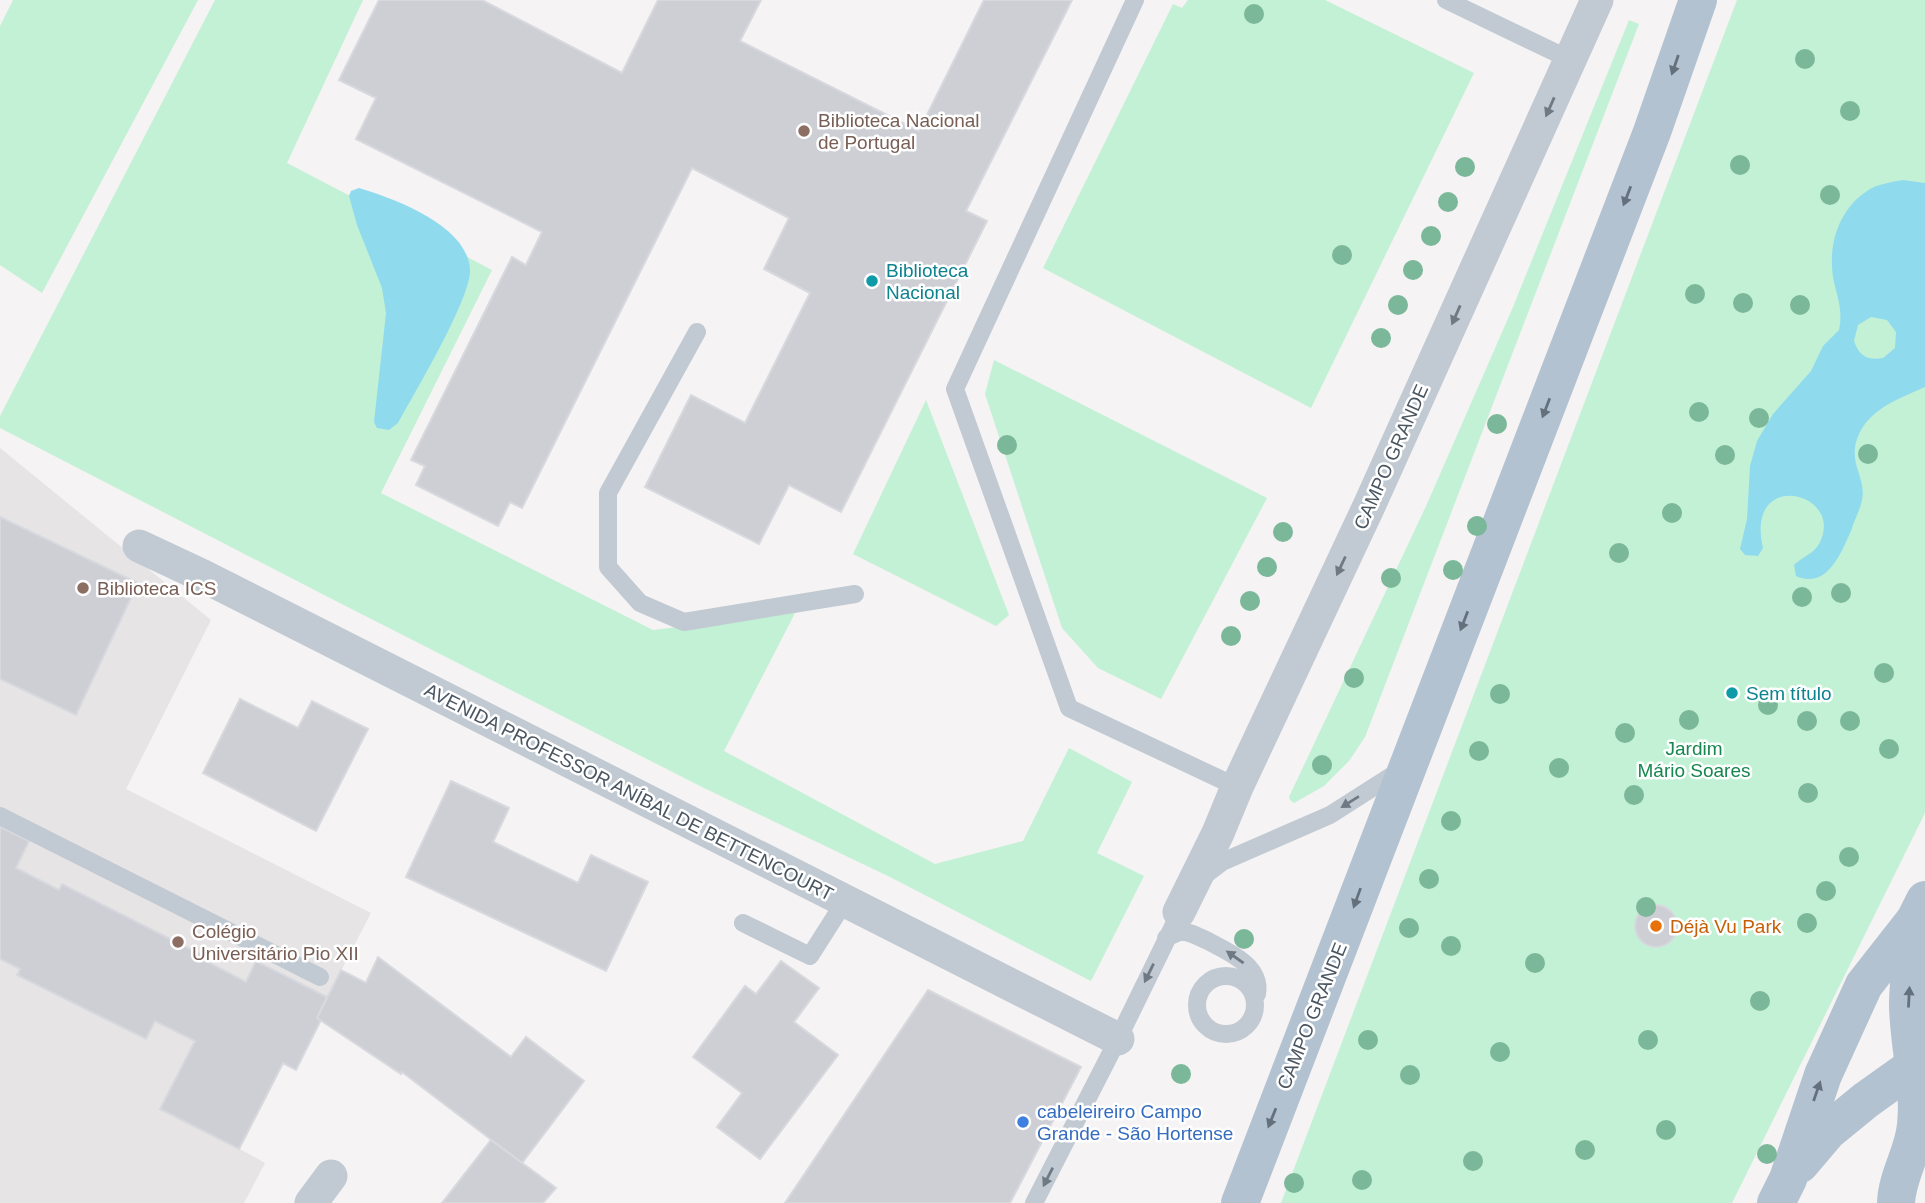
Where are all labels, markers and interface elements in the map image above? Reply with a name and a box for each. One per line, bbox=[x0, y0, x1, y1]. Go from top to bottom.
one-way arrow bbox=[1669, 54, 1680, 75]
one-way arrow bbox=[1544, 97, 1555, 117]
place label: Biblioteca Nacional de Portugal bbox=[818, 110, 980, 153]
marker: Biblioteca Nacional de Portugal bbox=[796, 123, 812, 139]
one-way arrow bbox=[1622, 186, 1633, 207]
place label: Biblioteca Nacional bbox=[886, 260, 969, 303]
marker: Biblioteca Nacional bbox=[864, 273, 880, 289]
one-way arrow bbox=[1450, 304, 1461, 325]
street label: CAMPO GRANDE bbox=[1350, 381, 1432, 533]
one-way arrow bbox=[1540, 398, 1551, 419]
one-way arrow bbox=[1335, 556, 1347, 576]
place label: Biblioteca ICS bbox=[97, 578, 216, 599]
marker: Biblioteca ICS bbox=[75, 580, 91, 596]
one-way arrow bbox=[1458, 610, 1469, 631]
street label: AVENIDA PROFESSOR ANÍBAL DE BETTENCOURT bbox=[421, 679, 837, 905]
place label: Sem título bbox=[1746, 683, 1832, 704]
marker: Sem título bbox=[1724, 685, 1740, 701]
park label: Jardim Mário Soares bbox=[1638, 738, 1751, 781]
one-way arrow bbox=[1340, 796, 1360, 809]
one-way arrow bbox=[1352, 888, 1363, 909]
place label: Déjà Vu Park bbox=[1670, 916, 1782, 937]
marker: Déjà Vu Park bbox=[1648, 918, 1664, 934]
place label: Colégio Universitário Pio XII bbox=[192, 921, 359, 964]
marker: Colégio Universitário Pio XII bbox=[170, 934, 186, 950]
street label: CAMPO GRANDE bbox=[1273, 940, 1351, 1092]
one-way arrow bbox=[1226, 950, 1244, 964]
one-way arrow bbox=[1143, 963, 1154, 983]
one-way arrow bbox=[1904, 985, 1915, 1007]
one-way arrow bbox=[1812, 1081, 1823, 1102]
place label: cabeleireiro Campo Grande - São Hortense bbox=[1037, 1101, 1233, 1144]
one-way arrow bbox=[1266, 1108, 1277, 1129]
marker: cabeleireiro Campo Grande - São Hortense bbox=[1015, 1114, 1031, 1130]
one-way arrow bbox=[1042, 1167, 1053, 1187]

